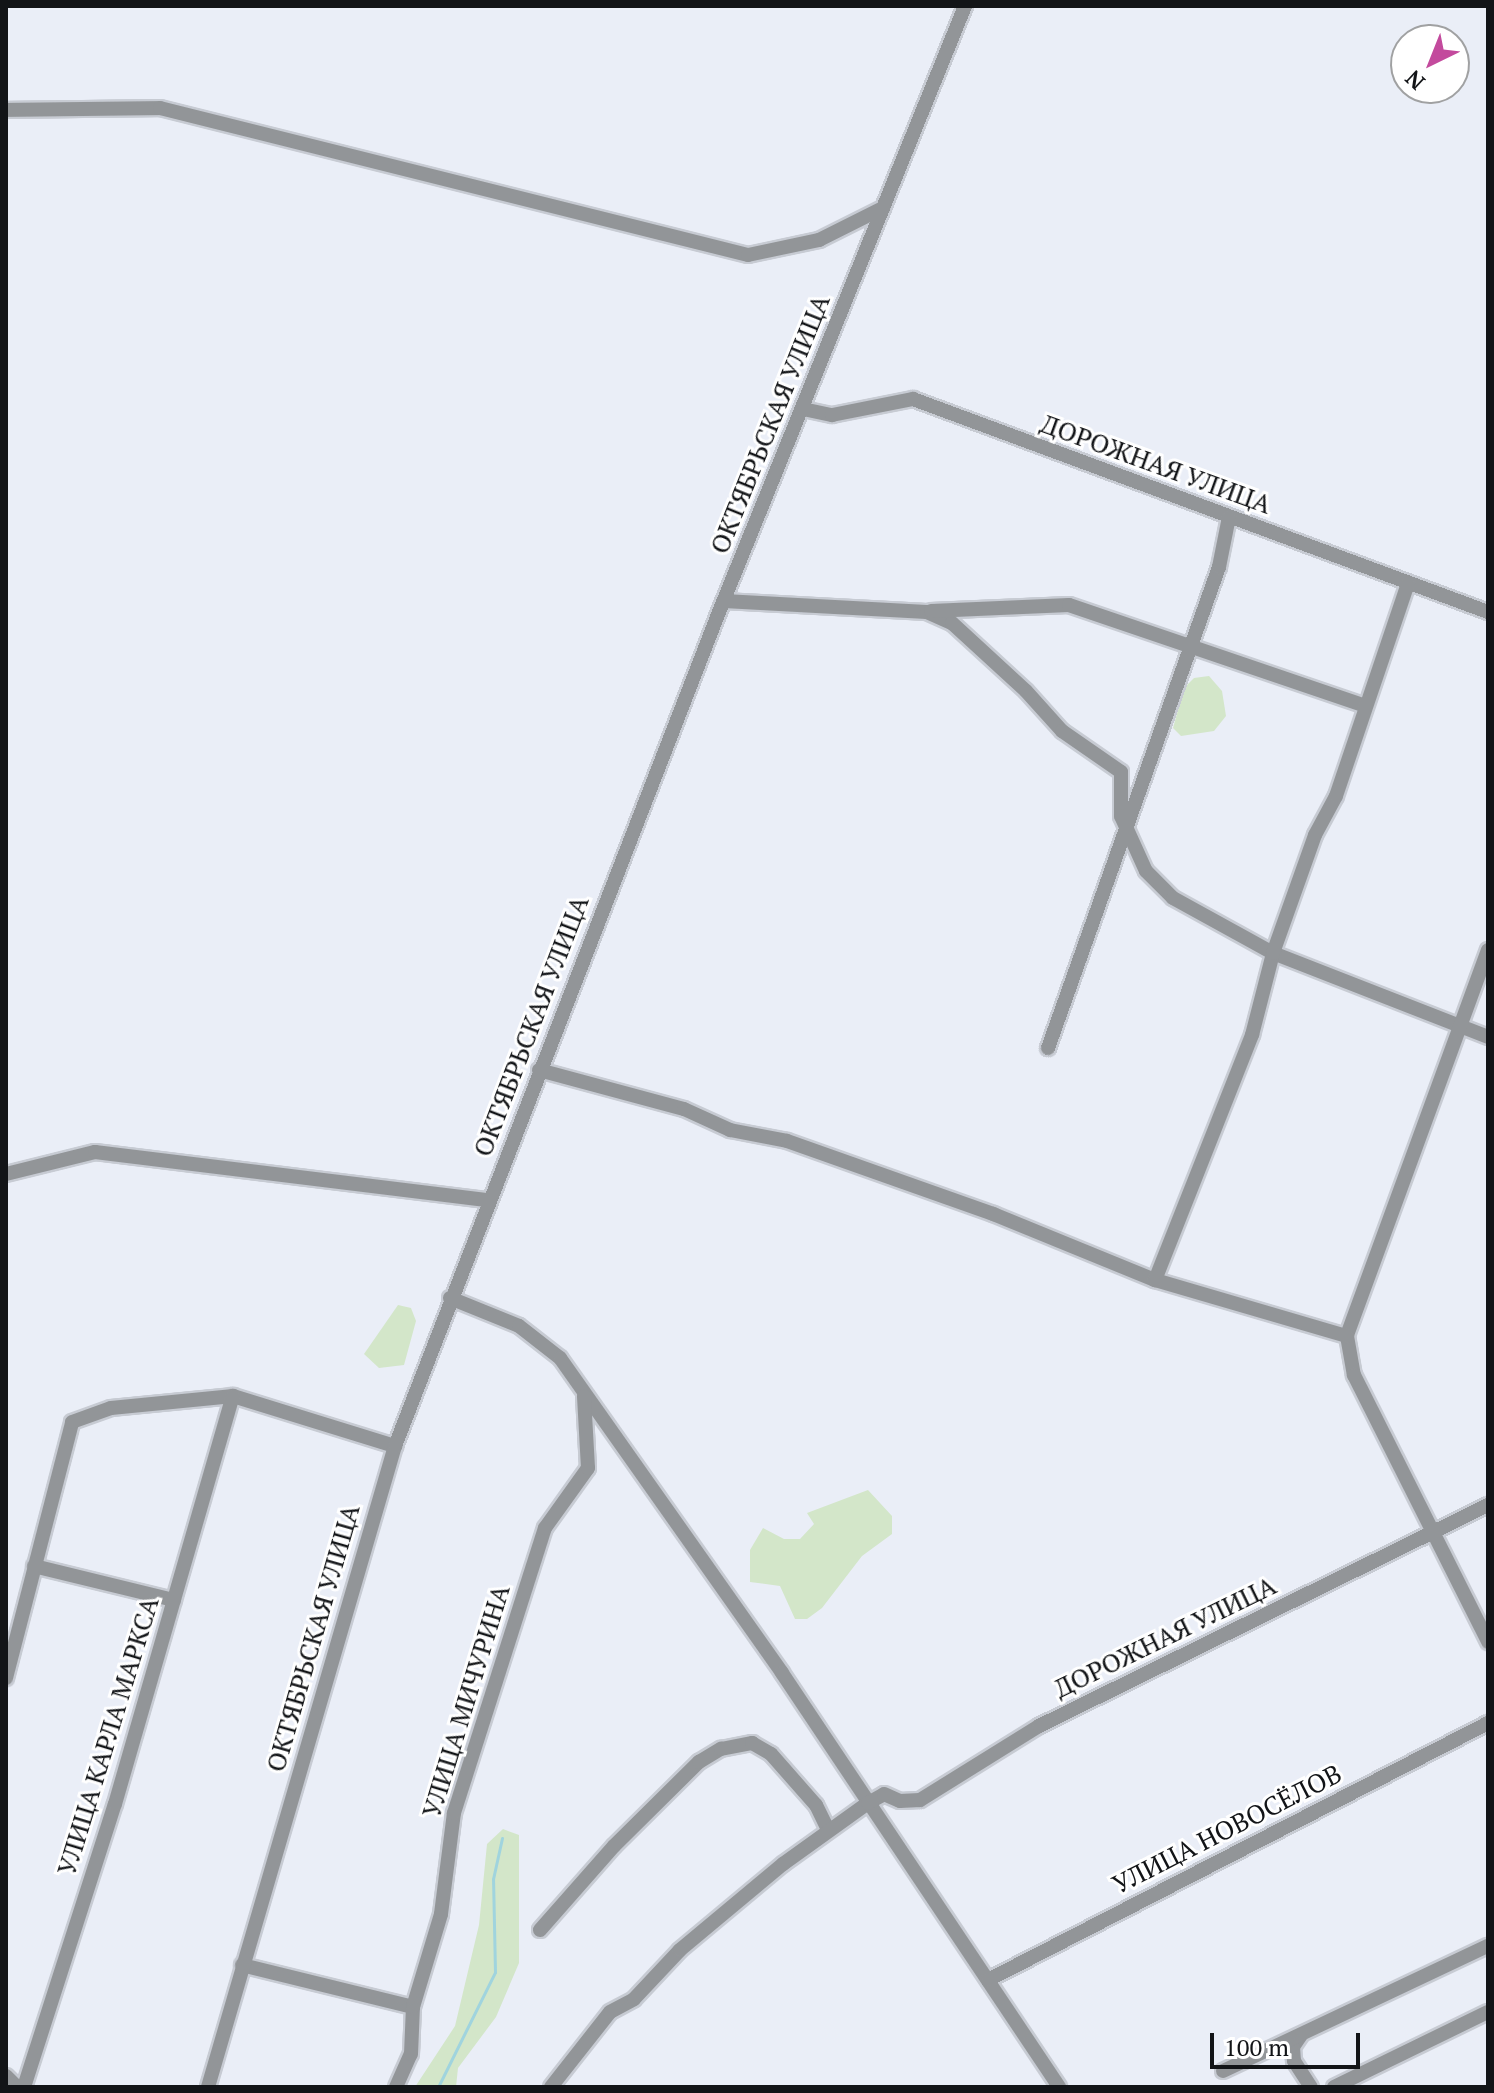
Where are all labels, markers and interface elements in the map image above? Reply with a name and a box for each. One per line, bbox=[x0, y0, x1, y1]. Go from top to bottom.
north arrow bbox=[1390, 24, 1470, 104]
text: N bbox=[1399, 64, 1431, 97]
street label: ОКТЯБРЬСКАЯ УЛИЦА bbox=[704, 290, 836, 558]
street label: ДОРОЖНАЯ УЛИЦА bbox=[1036, 408, 1276, 520]
street label: ОКТЯБРЬСКАЯ УЛИЦА bbox=[467, 891, 595, 1161]
street label: ОКТЯБРЬСКАЯ УЛИЦА bbox=[260, 1500, 366, 1776]
street label: ДОРОЖНАЯ УЛИЦА bbox=[1049, 1570, 1281, 1704]
street label: УЛИЦА МИЧУРИНА bbox=[416, 1581, 516, 1821]
street label: УЛИЦА КАРЛА МАРКСА bbox=[51, 1593, 165, 1879]
street label: УЛИЦА НОВОСЁЛОВ bbox=[1107, 1758, 1347, 1900]
scale bar bbox=[1214, 2017, 1364, 2067]
text: 100 m bbox=[1224, 2031, 1289, 2063]

